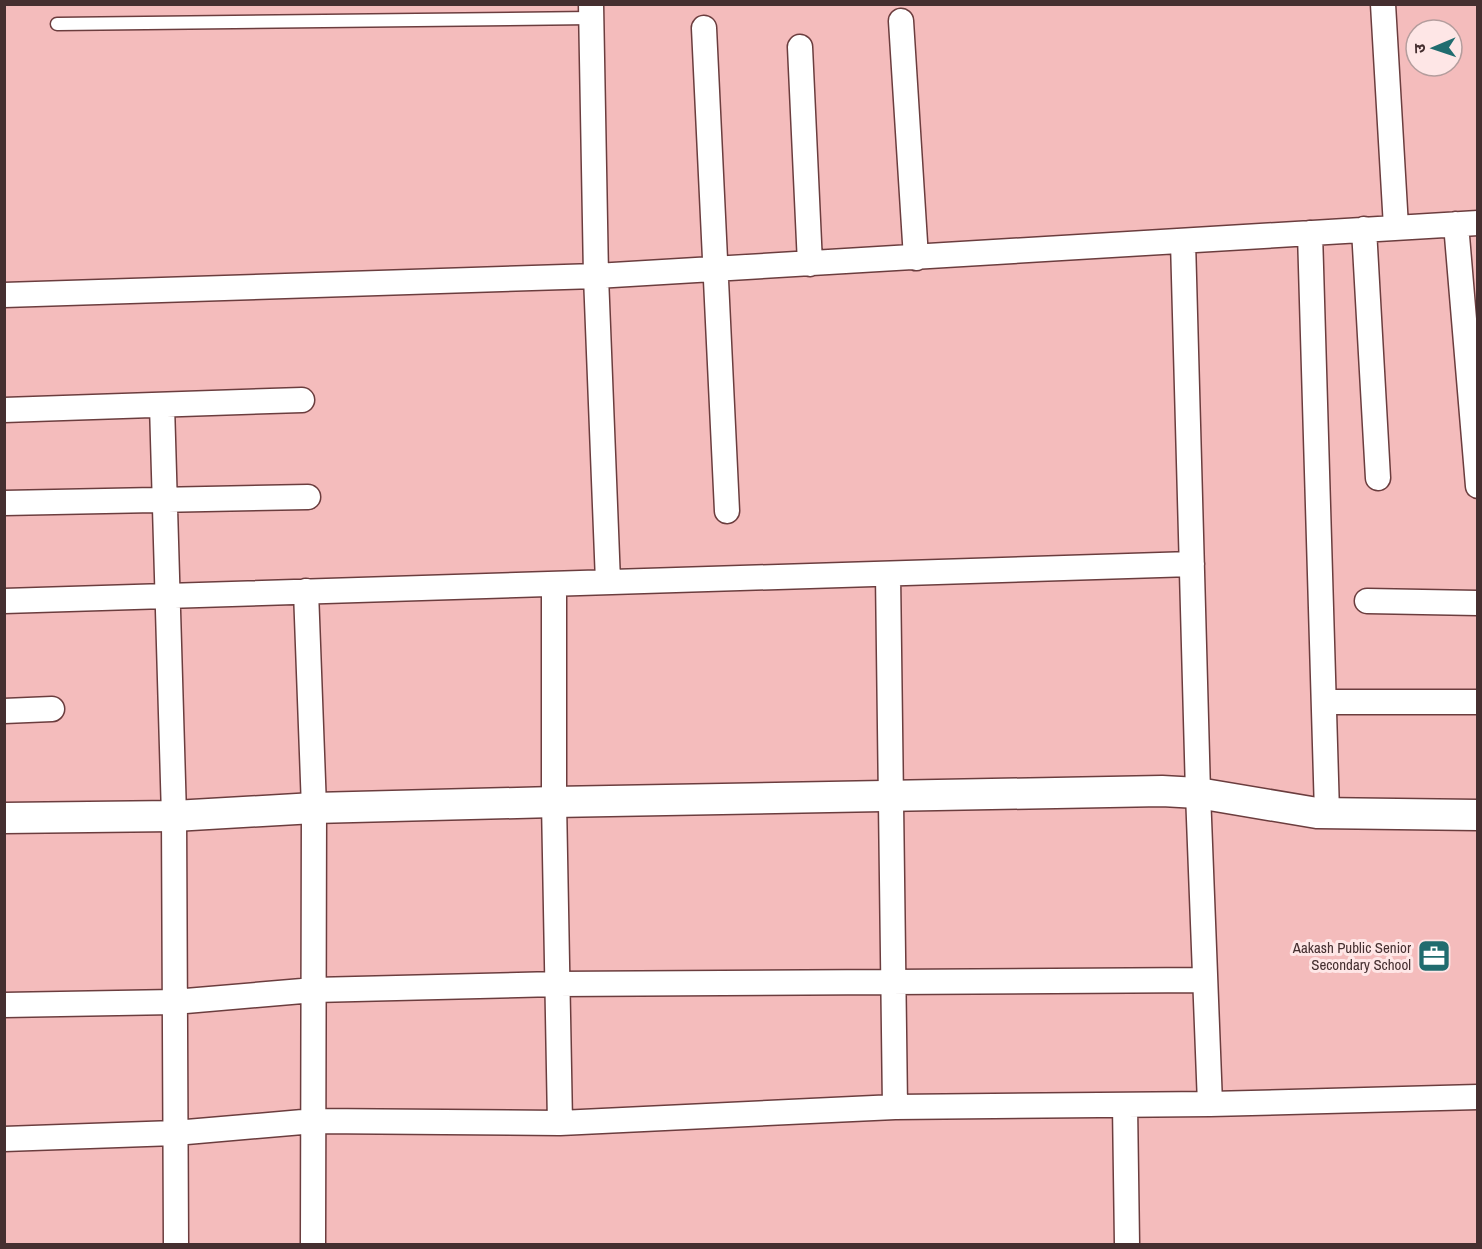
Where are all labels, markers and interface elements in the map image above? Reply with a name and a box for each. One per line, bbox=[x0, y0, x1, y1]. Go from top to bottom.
north arrow bbox=[1404, 18, 1464, 78]
text: उ bbox=[1408, 43, 1430, 54]
place label: Aakash Public Senior Secondary School bbox=[1292, 937, 1411, 975]
office icon: Aakash Public Senior Secondary School bbox=[1416, 938, 1452, 974]

